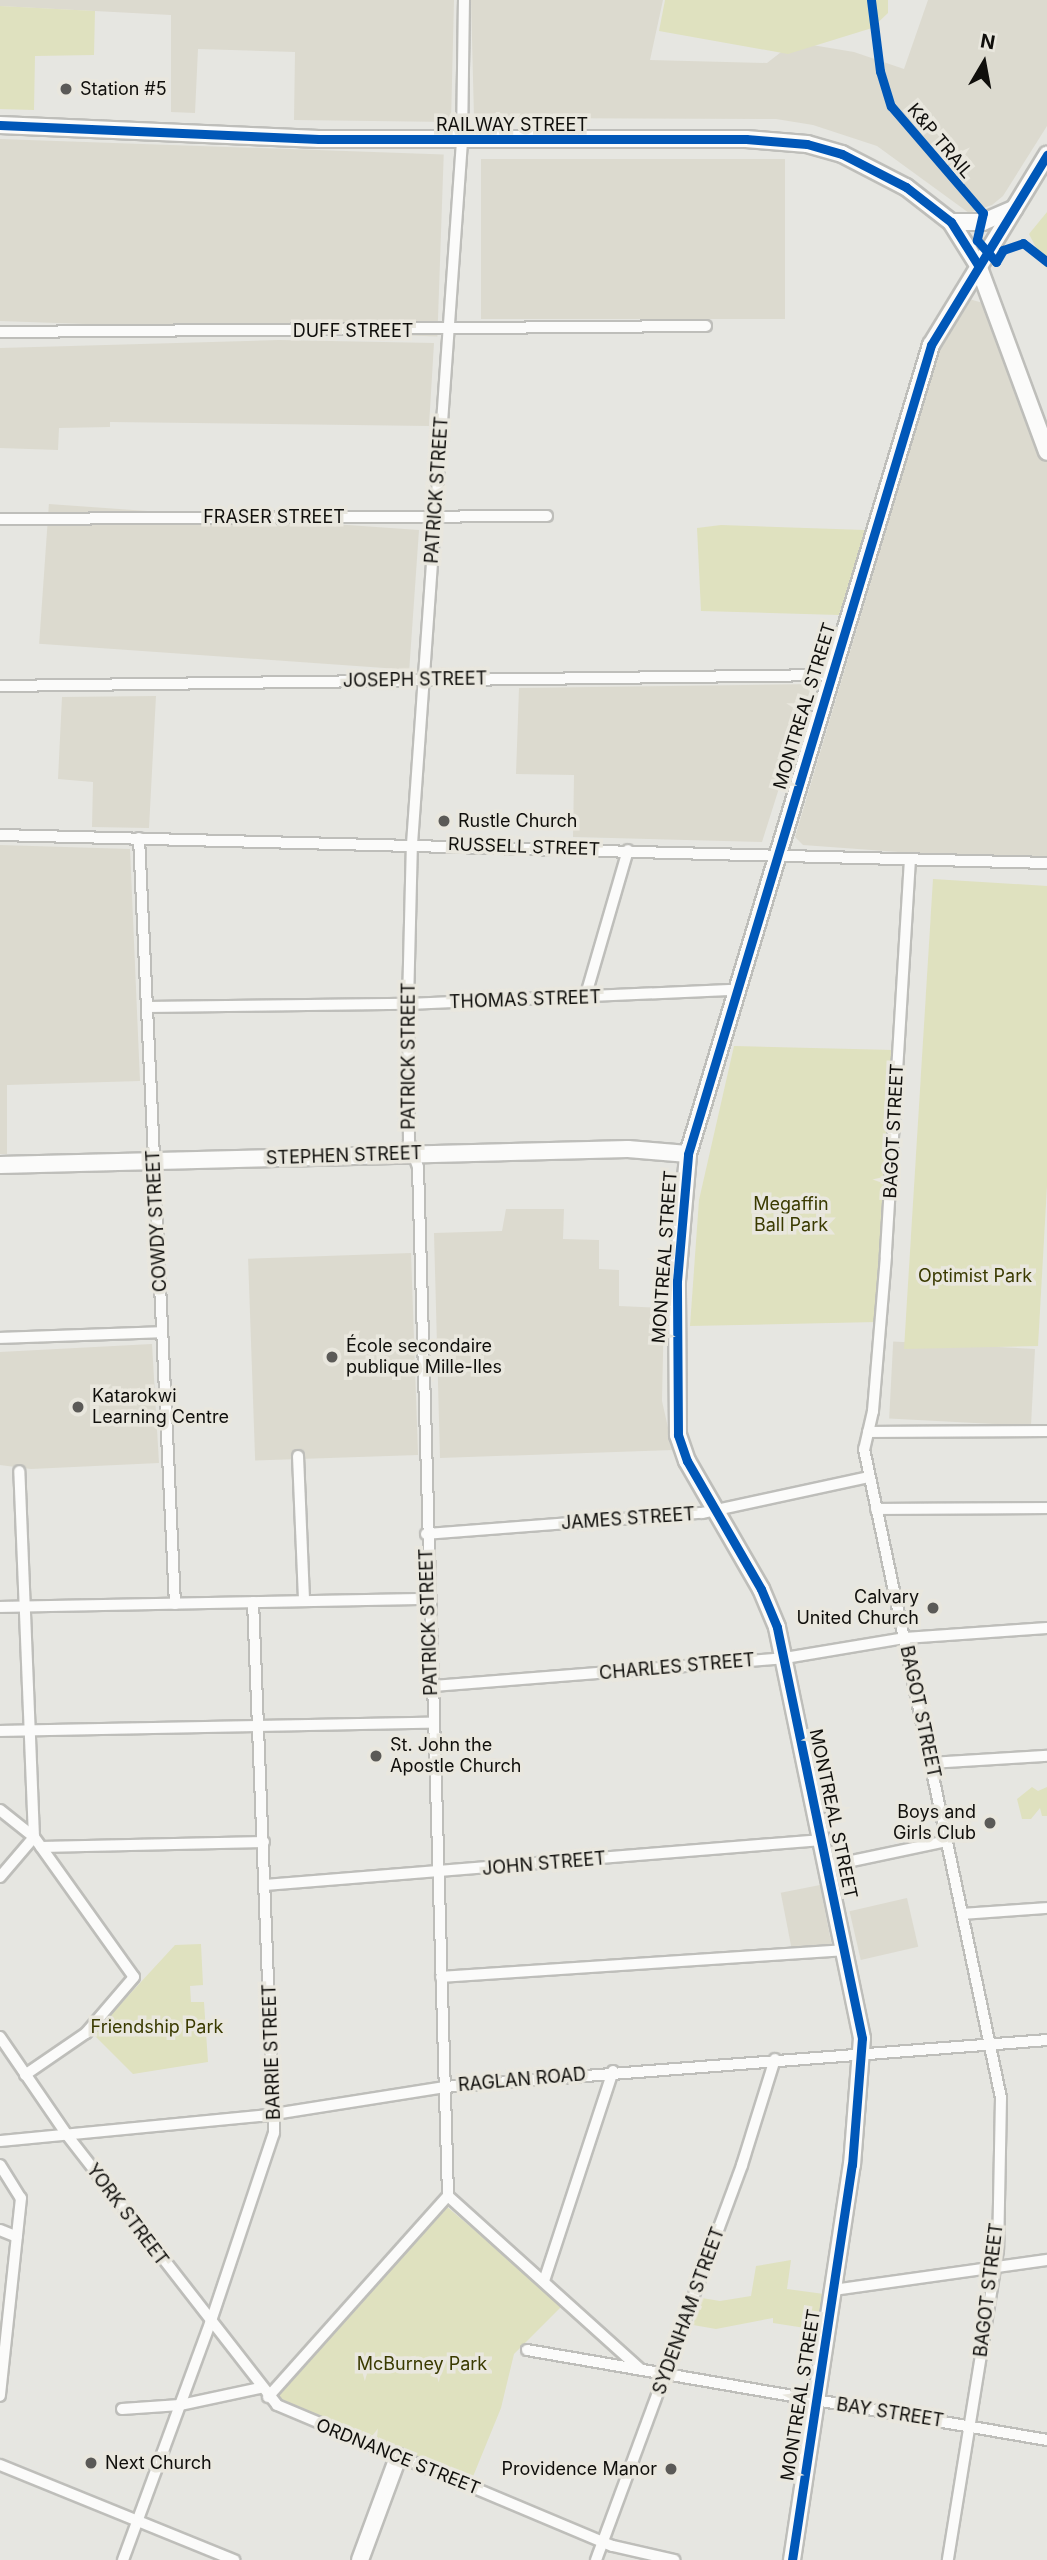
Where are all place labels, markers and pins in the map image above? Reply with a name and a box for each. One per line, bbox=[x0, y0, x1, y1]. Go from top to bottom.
place label: Station #5 bbox=[80, 78, 167, 100]
marker: Station #5 bbox=[58, 81, 74, 97]
place label: Rustle Church bbox=[458, 810, 577, 832]
marker: Rustle Church bbox=[436, 813, 452, 829]
place label: École secondaire publique Mille-Iles bbox=[346, 1336, 502, 1378]
marker: École secondaire publique Mille-Iles bbox=[324, 1349, 340, 1365]
place label: Katarokwi Learning Centre bbox=[92, 1386, 229, 1428]
marker: Katarokwi Learning Centre bbox=[70, 1399, 86, 1415]
place label: Calvary United Church bbox=[796, 1587, 919, 1630]
marker: Calvary United Church bbox=[925, 1600, 941, 1616]
place label: St. John the Apostle Church bbox=[390, 1735, 521, 1778]
marker: St. John the Apostle Church bbox=[368, 1748, 384, 1764]
place label: Boys and Girls Club bbox=[893, 1802, 976, 1844]
marker: Boys and Girls Club bbox=[982, 1815, 998, 1831]
place label: Next Church bbox=[105, 2452, 212, 2474]
marker: Next Church bbox=[83, 2455, 99, 2471]
place label: Providence Manor bbox=[502, 2458, 657, 2480]
marker: Providence Manor bbox=[663, 2461, 679, 2477]

